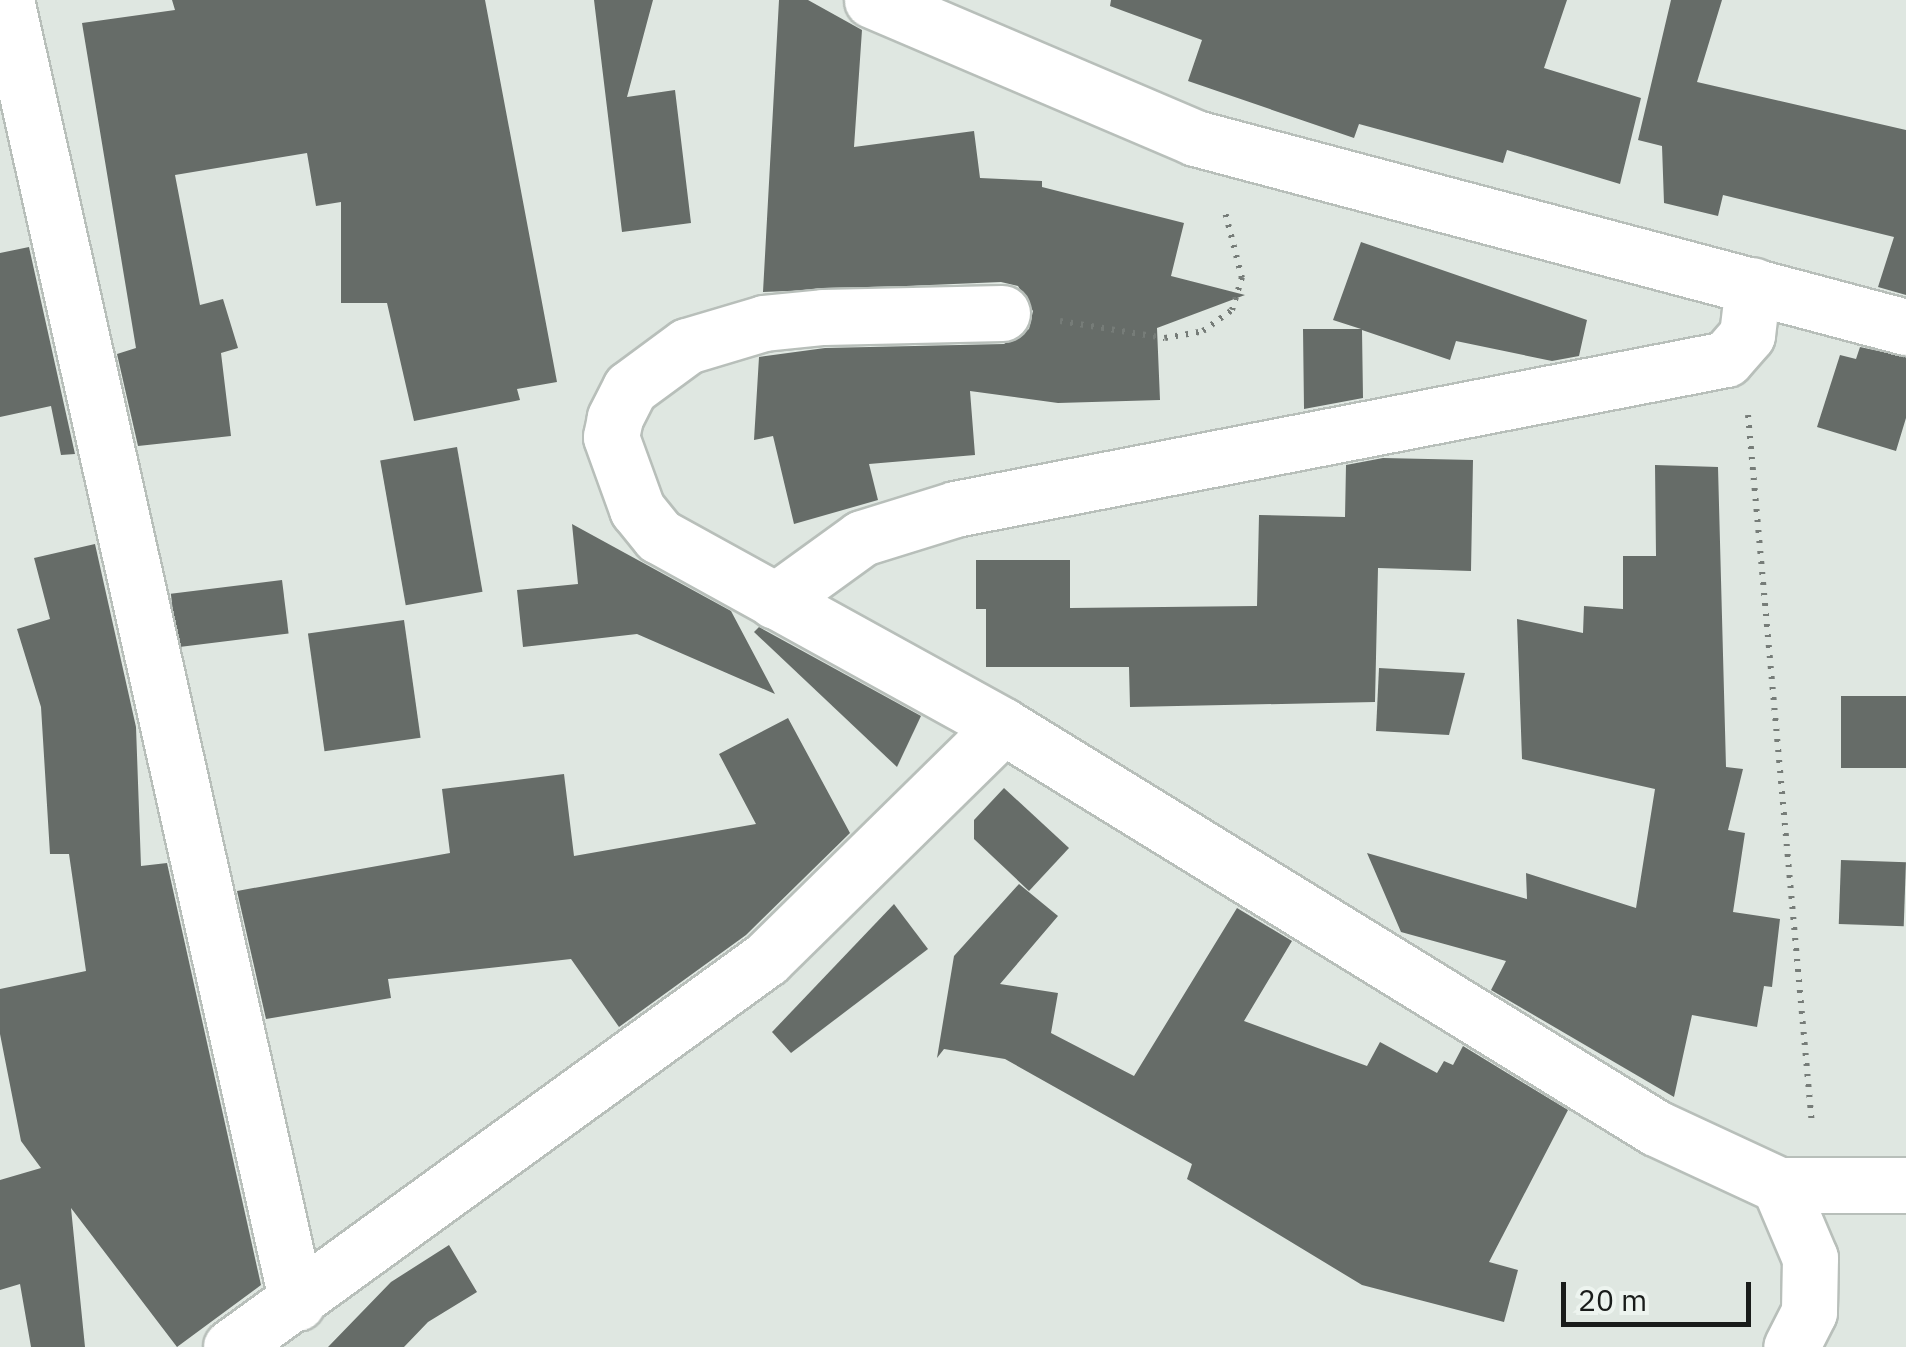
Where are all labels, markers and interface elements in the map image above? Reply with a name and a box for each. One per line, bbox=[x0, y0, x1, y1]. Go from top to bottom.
scale bar bbox=[1566, 1262, 1756, 1324]
text: 20 m bbox=[1578, 1280, 1647, 1319]

